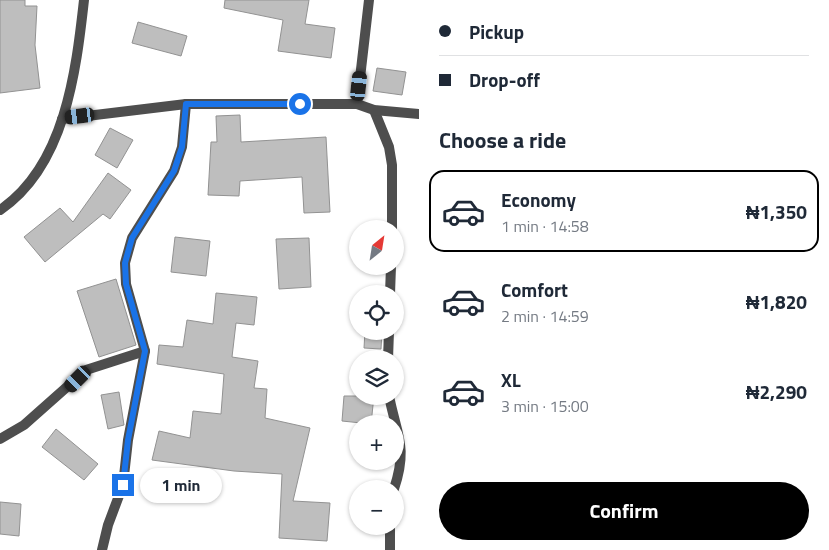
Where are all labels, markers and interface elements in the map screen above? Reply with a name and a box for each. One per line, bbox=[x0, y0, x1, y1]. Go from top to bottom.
text: Pickup bbox=[469, 17, 524, 46]
text: Drop-off bbox=[469, 65, 540, 94]
car bbox=[349, 70, 368, 102]
route start bbox=[289, 93, 311, 115]
car bbox=[64, 107, 95, 125]
text: Choose a ride bbox=[439, 123, 566, 157]
text: Economy bbox=[501, 185, 576, 214]
icon: car bbox=[441, 189, 486, 234]
text: ₦1,350 bbox=[746, 197, 807, 226]
text: 1 min · 14:58 bbox=[501, 214, 589, 238]
north arrow bbox=[349, 220, 404, 275]
map controls bbox=[349, 220, 404, 535]
text: Comfort bbox=[501, 275, 568, 304]
icon: car bbox=[441, 279, 486, 324]
button: locate bbox=[349, 285, 404, 340]
text: ₦1,820 bbox=[746, 287, 807, 316]
text: 2 min · 14:59 bbox=[501, 304, 589, 328]
button: layers bbox=[349, 350, 404, 405]
car bbox=[62, 363, 93, 395]
text: XL bbox=[501, 365, 521, 394]
icon: car bbox=[441, 369, 486, 414]
text: ₦2,290 bbox=[746, 377, 807, 406]
text: 3 min · 15:00 bbox=[501, 394, 589, 418]
button: + bbox=[349, 415, 404, 470]
callout: 1 min bbox=[140, 468, 223, 502]
text: 1 min bbox=[162, 473, 200, 497]
route end bbox=[112, 474, 134, 496]
button: − bbox=[349, 480, 404, 535]
button: Confirm bbox=[439, 482, 809, 540]

